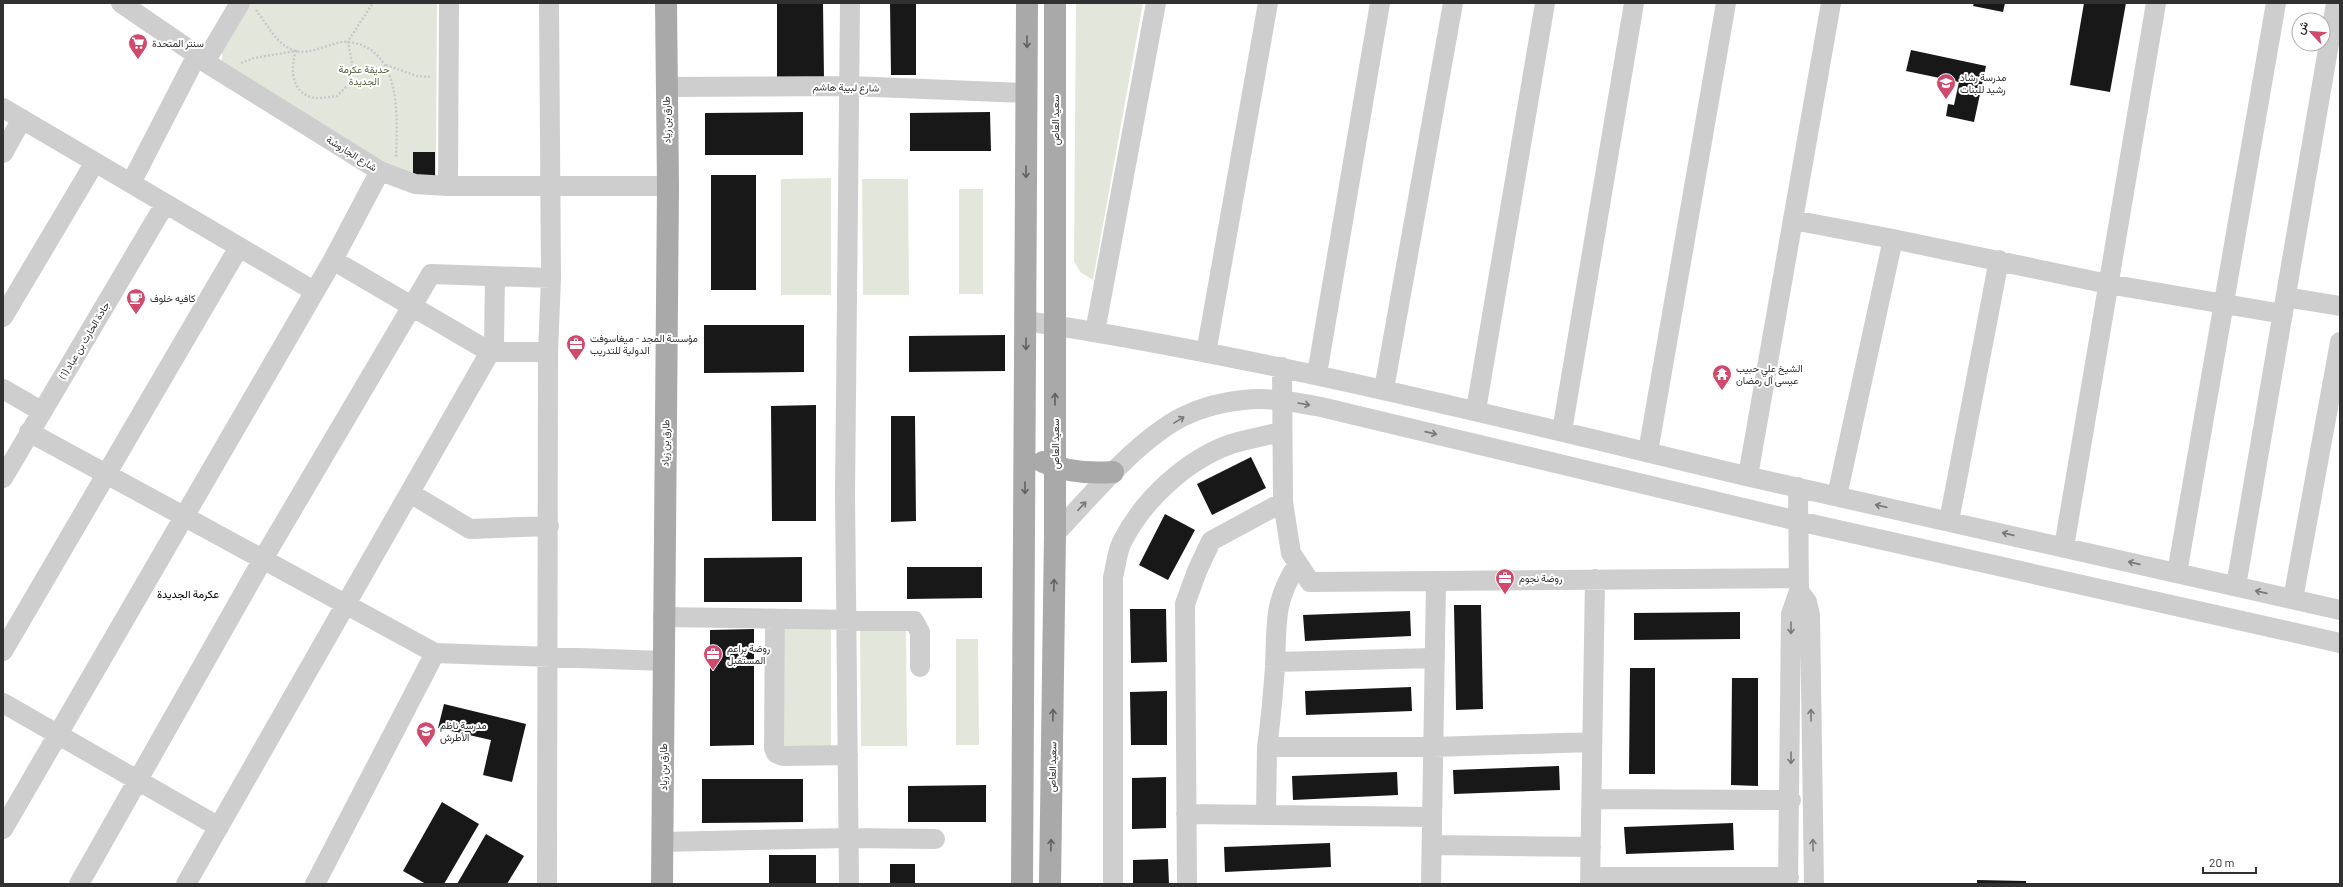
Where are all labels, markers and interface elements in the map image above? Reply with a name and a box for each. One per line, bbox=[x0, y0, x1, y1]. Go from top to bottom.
north arrow bbox=[2291, 12, 2331, 52]
text: ش bbox=[2293, 19, 2311, 37]
supermarket icon: سنتر المتحدة bbox=[127, 32, 149, 60]
one-way arrow bbox=[1023, 35, 1031, 48]
place label: سنتر المتحدة bbox=[152, 37, 204, 50]
park label: حديقة عكرمة الجديدة bbox=[338, 63, 390, 88]
place label: مدرسة رشاد رشيد للبنات bbox=[1960, 71, 2006, 96]
school or university icon: مدرسة رشاد رشيد للبنات bbox=[1935, 72, 1957, 100]
street label: شارع لبيبة هاشم bbox=[813, 80, 879, 95]
street label: سعيد العاص bbox=[1049, 95, 1062, 145]
street label: طارق بن زياد bbox=[660, 96, 673, 144]
street label: شارع الجاروشة bbox=[324, 133, 380, 174]
one-way arrow bbox=[1022, 165, 1030, 178]
cafe icon: كافيه خلوف bbox=[125, 287, 147, 315]
place label: كافيه خلوف bbox=[150, 292, 196, 305]
street label: جادة الحارث بن عباد (1) bbox=[56, 299, 113, 382]
place label: مؤسسة المجد - ميغاسوفت الدولية للتدريب bbox=[590, 332, 698, 357]
office icon: مؤسسة المجد - ميغاسوفت الدولية للتدريب bbox=[565, 333, 587, 361]
one-way arrow bbox=[1022, 337, 1030, 350]
place label: الشيخ علي حبيب عيسى ٱل رمضان bbox=[1736, 362, 1803, 387]
temple icon: الشيخ علي حبيب عيسى ٱل رمضان bbox=[1711, 363, 1733, 391]
one-way arrow bbox=[1051, 393, 1058, 406]
one-way arrow bbox=[1298, 400, 1311, 408]
one-way arrow bbox=[1173, 416, 1184, 424]
street label: طارق بن زياد bbox=[659, 419, 672, 467]
street label: سعيد العاص bbox=[1049, 419, 1062, 469]
one-way arrow bbox=[1424, 430, 1437, 437]
one-way arrow bbox=[1021, 481, 1029, 494]
one-way arrow bbox=[1077, 501, 1086, 511]
one-way arrow bbox=[1875, 501, 1888, 509]
one-way arrow bbox=[2001, 530, 2014, 538]
one-way arrow bbox=[2128, 559, 2141, 567]
office icon: روضة نجوم bbox=[1494, 567, 1516, 595]
place label: روضة نجوم bbox=[1519, 572, 1562, 585]
one-way arrow bbox=[1051, 579, 1058, 592]
district label: عكرمة الجديدة bbox=[157, 587, 219, 601]
one-way arrow bbox=[2255, 587, 2268, 595]
one-way arrow bbox=[1787, 621, 1795, 634]
place label: روضة براعم المستقبل bbox=[727, 642, 770, 667]
office icon: روضة براعم المستقبل bbox=[702, 643, 724, 671]
one-way arrow bbox=[1049, 709, 1056, 722]
one-way arrow bbox=[1807, 709, 1815, 722]
place label: مدرسة ناظم الأطرش bbox=[440, 719, 487, 744]
school or university icon: مدرسة ناظم الأطرش bbox=[415, 720, 437, 748]
street label: سعيد العاص bbox=[1046, 742, 1059, 792]
street label: طارق بن زياد bbox=[657, 743, 670, 791]
one-way arrow bbox=[1787, 751, 1795, 764]
one-way arrow bbox=[1047, 839, 1055, 852]
one-way arrow bbox=[1809, 839, 1817, 852]
scale bar bbox=[2203, 849, 2256, 875]
text: 20 m bbox=[2209, 855, 2235, 869]

